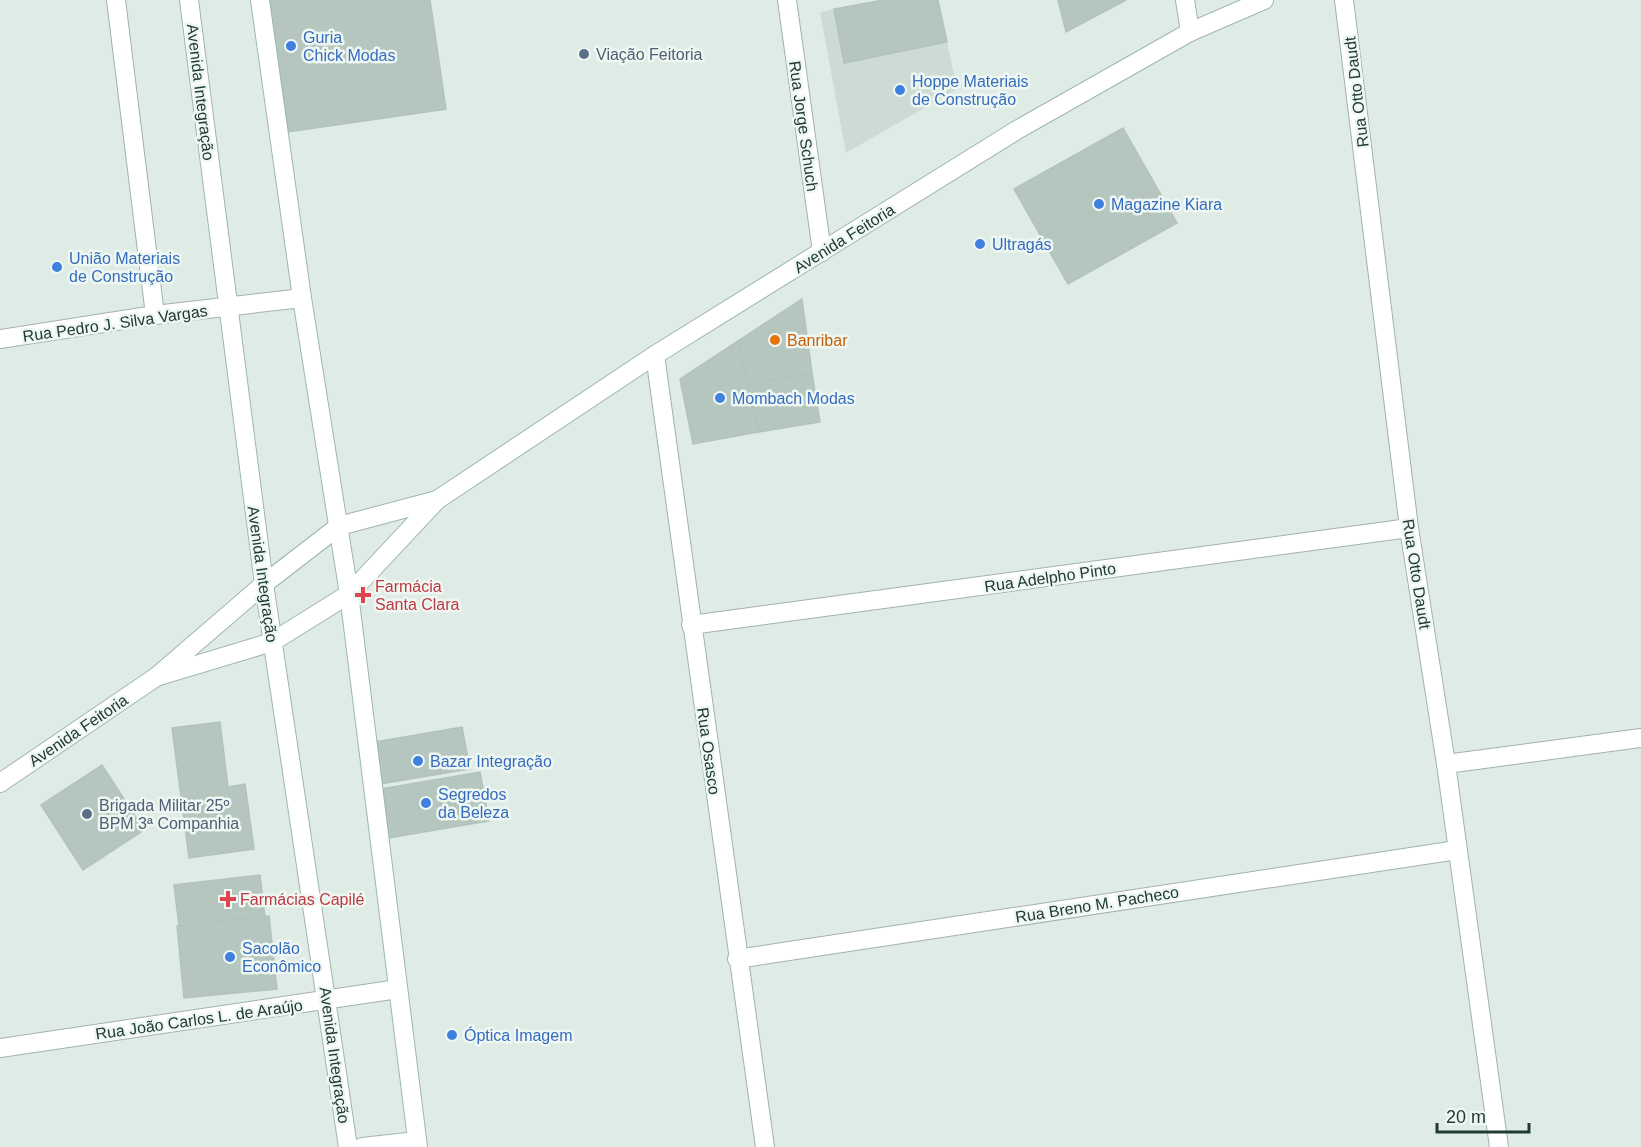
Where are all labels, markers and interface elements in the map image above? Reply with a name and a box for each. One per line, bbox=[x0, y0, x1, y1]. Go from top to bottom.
street label: Avenida Integração bbox=[184, 23, 217, 161]
place label: Guria Chick Modas bbox=[303, 29, 395, 64]
street label: Rua Otto Daudt bbox=[1341, 35, 1372, 148]
marker: Guria Chick Modas bbox=[284, 39, 298, 53]
place label: Viação Feitoria bbox=[596, 46, 703, 63]
marker: Viação Feitoria bbox=[577, 47, 591, 61]
street label: Rua Jorge Schuch bbox=[786, 60, 821, 192]
place label: Hoppe Materiais de Construção bbox=[912, 73, 1029, 108]
marker: Hoppe Materiais de Construção bbox=[893, 83, 907, 97]
place label: Magazine Kiara bbox=[1111, 196, 1222, 213]
marker: Magazine Kiara bbox=[1092, 197, 1106, 211]
street label: Avenida Feitoria bbox=[791, 201, 898, 276]
place label: Ultragás bbox=[992, 236, 1052, 253]
marker: Ultragás bbox=[973, 237, 987, 251]
place label: União Materiais de Construção bbox=[69, 250, 180, 285]
marker: União Materiais de Construção bbox=[50, 260, 64, 274]
street label: Rua Pedro J. Silva Vargas bbox=[22, 302, 209, 345]
place label: Banribar bbox=[787, 332, 848, 349]
marker: Banribar bbox=[768, 333, 782, 347]
place label: Mombach Modas bbox=[732, 390, 855, 407]
marker: Mombach Modas bbox=[713, 391, 727, 405]
street label: Avenida Integração bbox=[245, 505, 281, 643]
street label: Rua Otto Daudt bbox=[1399, 518, 1434, 631]
street label: Rua Adelpho Pinto bbox=[983, 560, 1117, 595]
place label: Farmácia Santa Clara bbox=[375, 578, 460, 613]
marker: Farmácia Santa Clara bbox=[356, 588, 370, 602]
street label: Avenida Feitoria bbox=[26, 691, 131, 770]
street label: Rua Osasco bbox=[694, 706, 723, 796]
place label: Bazar Integração bbox=[430, 753, 552, 770]
marker: Bazar Integração bbox=[411, 754, 425, 768]
place label: Segredos da Beleza bbox=[438, 786, 509, 821]
marker: Segredos da Beleza bbox=[419, 796, 433, 810]
place label: Brigada Militar 25º BPM 3ª Companhia bbox=[99, 797, 239, 832]
marker: Brigada Militar 25º BPM 3ª Companhia bbox=[80, 807, 94, 821]
street label: Rua Breno M. Pacheco bbox=[1014, 883, 1180, 926]
place label: Farmácias Capilé bbox=[240, 891, 365, 908]
marker: Farmácias Capilé bbox=[221, 892, 235, 906]
place label: Sacolão Econômico bbox=[242, 940, 321, 975]
marker: Sacolão Econômico bbox=[223, 950, 237, 964]
street label: Avenida Integração bbox=[317, 986, 353, 1124]
street label: Rua João Carlos L. de Araújo bbox=[94, 997, 304, 1042]
place label: Óptica Imagem bbox=[464, 1026, 572, 1044]
marker: Óptica Imagem bbox=[445, 1028, 459, 1042]
scale bar bbox=[1437, 1096, 1528, 1134]
text: 20 m bbox=[1446, 1107, 1486, 1127]

